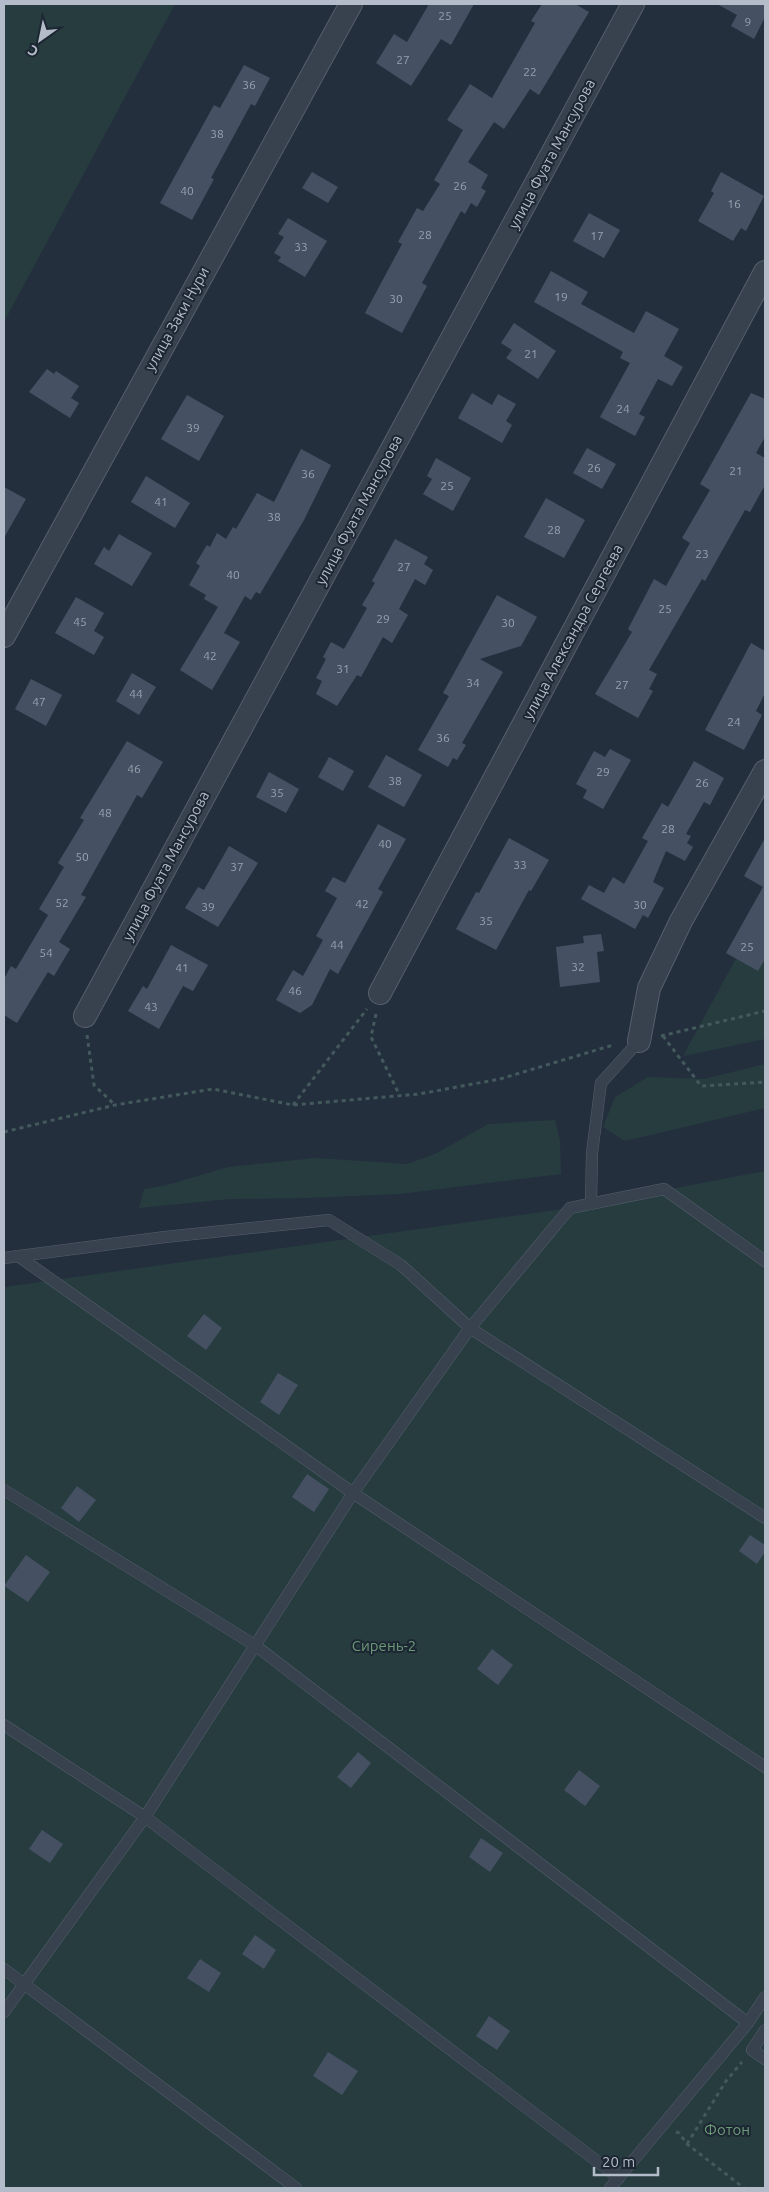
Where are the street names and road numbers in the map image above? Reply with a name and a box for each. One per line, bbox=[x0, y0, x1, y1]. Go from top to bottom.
street label: улица Фуата Мансурова bbox=[505, 76, 598, 232]
street label: улица Заки Нури bbox=[141, 264, 212, 374]
street label: улица Фуата Мансурова bbox=[312, 432, 405, 588]
street label: улица Александра Сергеева bbox=[519, 541, 626, 722]
street label: улица Фуата Мансурова bbox=[119, 788, 212, 944]

